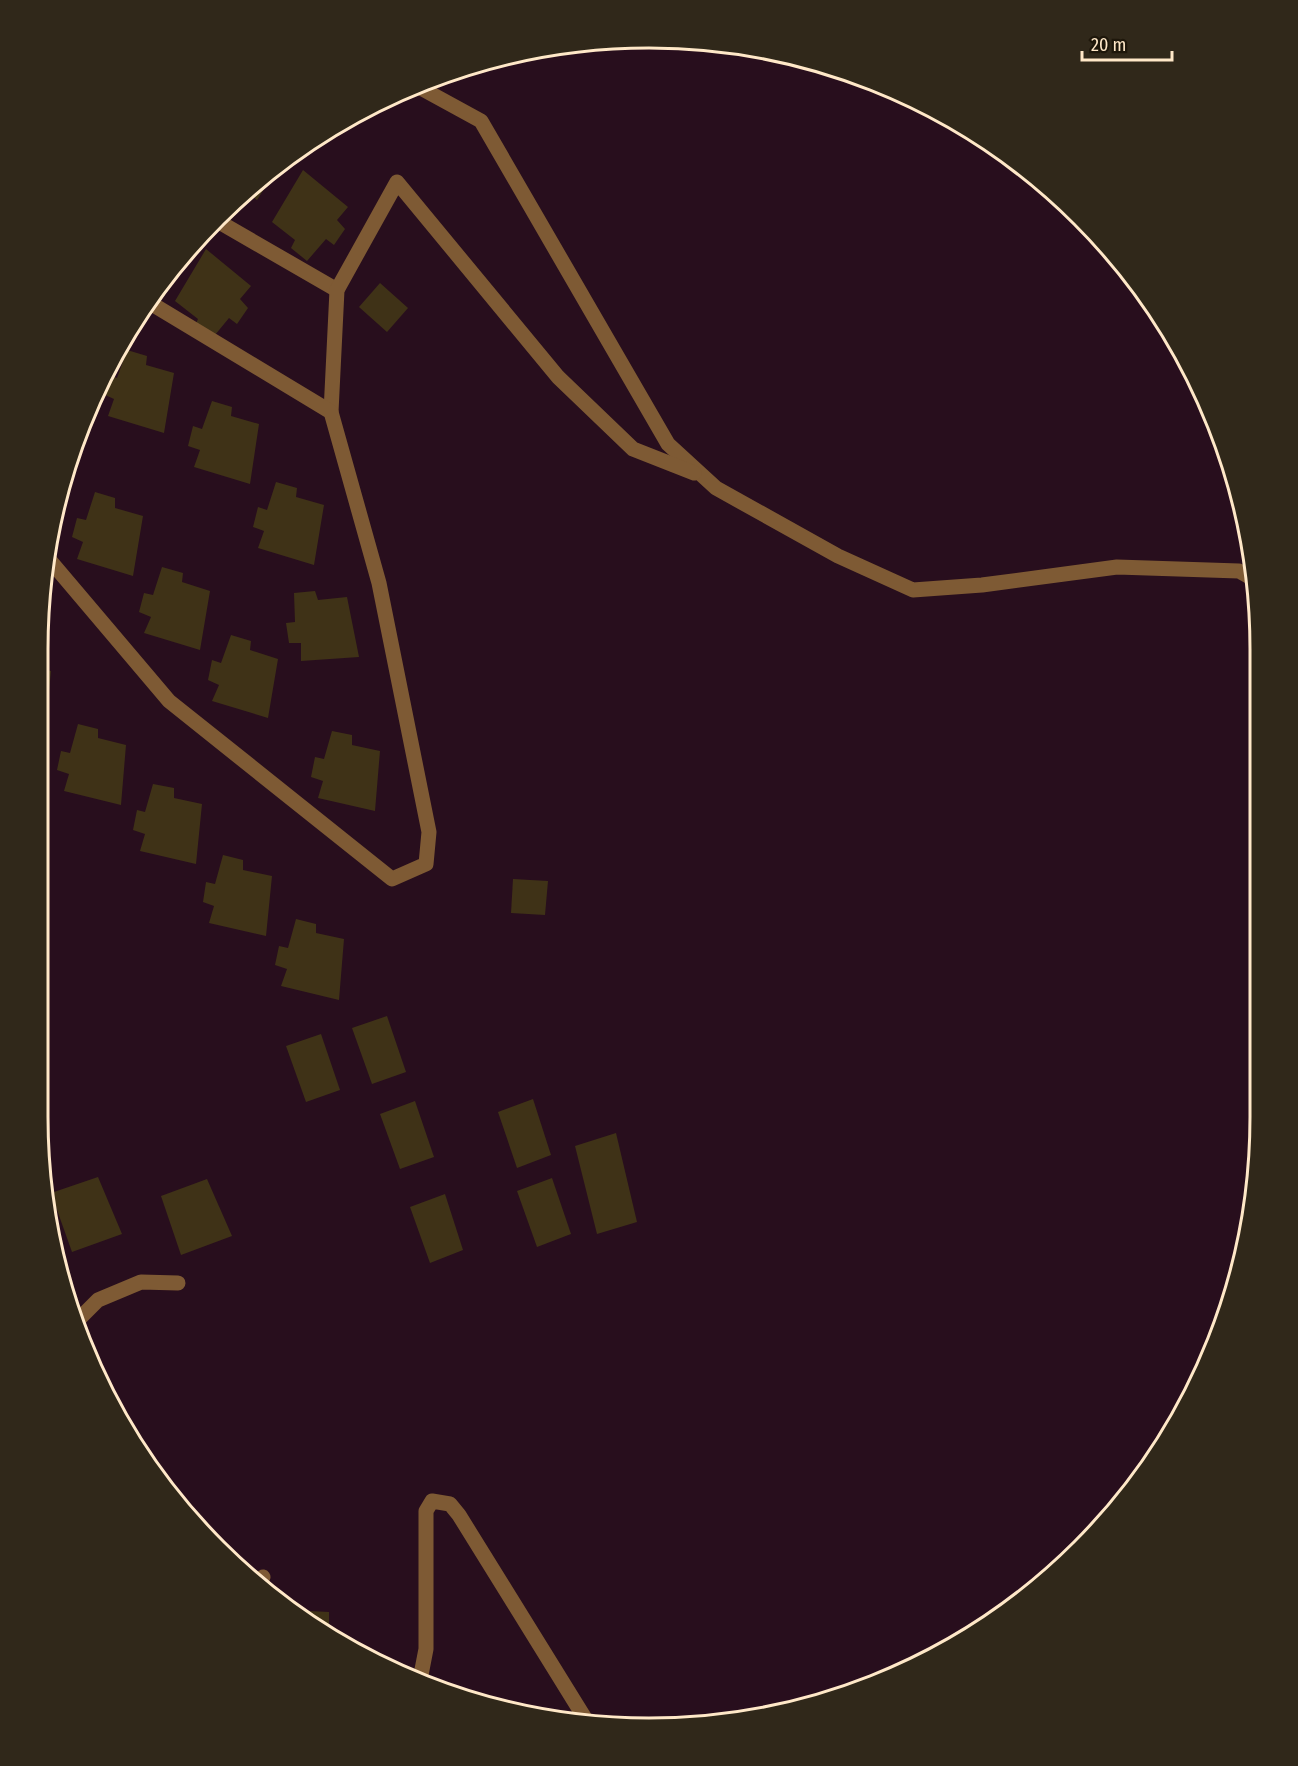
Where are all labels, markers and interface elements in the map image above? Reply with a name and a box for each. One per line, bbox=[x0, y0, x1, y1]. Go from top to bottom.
scale bar bbox=[1082, 24, 1172, 62]
text: 20 m bbox=[1091, 34, 1126, 56]

